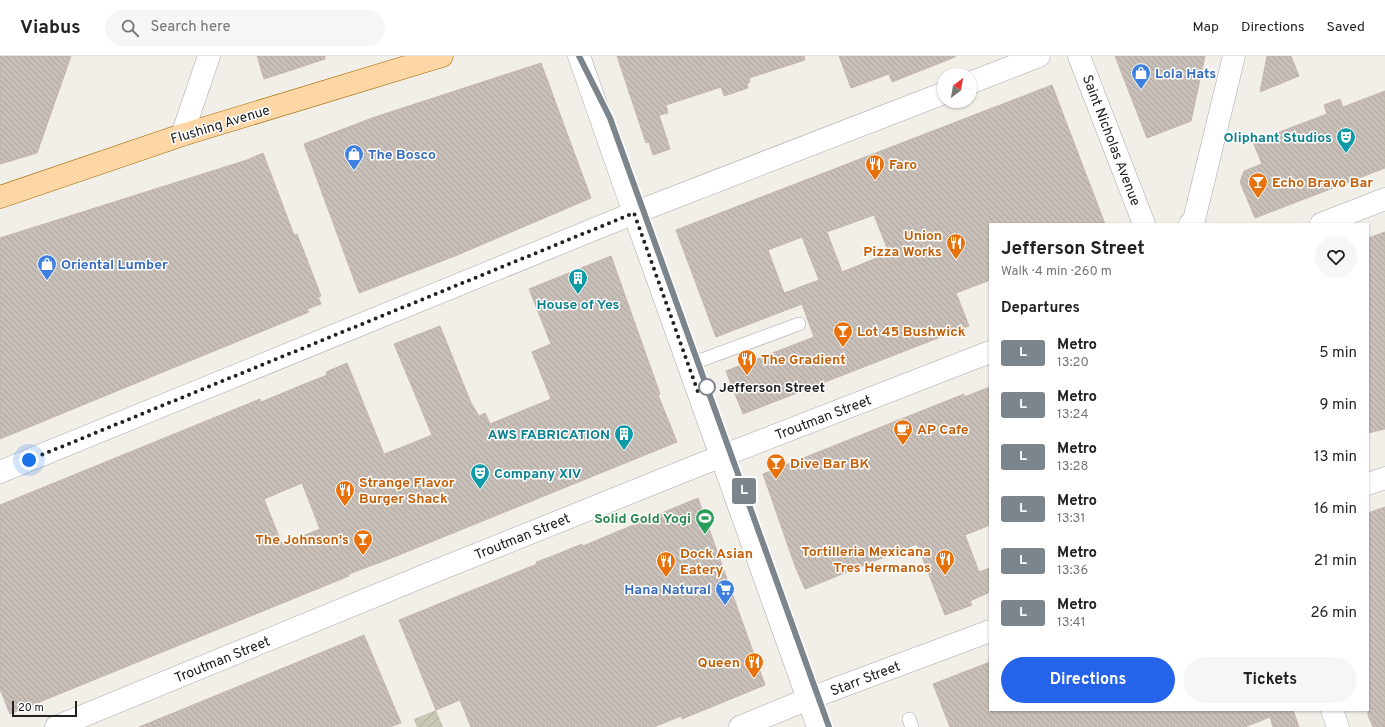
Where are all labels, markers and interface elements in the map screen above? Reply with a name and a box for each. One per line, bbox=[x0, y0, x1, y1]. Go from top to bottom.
search box bbox=[105, 10, 385, 46]
text: Viabus bbox=[20, 16, 81, 40]
icon: search bbox=[119, 17, 141, 39]
text: Search here bbox=[151, 18, 231, 37]
text: Map bbox=[1193, 19, 1219, 36]
text: Directions bbox=[1241, 19, 1305, 36]
text: Saved bbox=[1327, 19, 1365, 36]
shop icon: Lola Hats bbox=[1130, 62, 1152, 90]
place label: Lola Hats bbox=[1155, 66, 1216, 83]
north arrow bbox=[937, 68, 977, 108]
map controls bbox=[937, 68, 977, 108]
street label: Saint Nicholas Avenue bbox=[1078, 73, 1143, 208]
street label: Flushing Avenue bbox=[169, 102, 272, 149]
theatre icon: Oliphant Studios bbox=[1335, 126, 1357, 154]
place label: Oliphant Studios bbox=[1223, 130, 1332, 147]
shop icon: The Bosco bbox=[343, 143, 365, 171]
place label: The Bosco bbox=[368, 147, 436, 164]
restaurant icon: Faro bbox=[864, 153, 886, 181]
place label: Faro bbox=[889, 157, 917, 174]
bar icon: Echo Bravo Bar bbox=[1247, 171, 1269, 199]
place label: Echo Bravo Bar bbox=[1272, 175, 1373, 192]
place label: Union Pizza Works bbox=[863, 228, 942, 261]
restaurant icon: Union Pizza Works bbox=[945, 232, 967, 260]
button: heart bbox=[1315, 236, 1357, 278]
text: Jefferson Street bbox=[1001, 237, 1145, 261]
shop icon: Oriental Lumber bbox=[36, 253, 58, 281]
place label: Oriental Lumber bbox=[61, 257, 168, 274]
text: Walk · 4 min · 260 m bbox=[1001, 264, 1112, 280]
building icon: House of Yes bbox=[567, 267, 589, 295]
place label: House of Yes bbox=[536, 297, 620, 314]
text: Departures bbox=[1001, 299, 1080, 318]
bar icon: Lot 45 Bushwick bbox=[832, 320, 854, 348]
place label: Lot 45 Bushwick bbox=[857, 324, 966, 341]
text: Metro bbox=[1057, 336, 1097, 355]
text: L bbox=[1019, 344, 1027, 361]
text: 5 min bbox=[1319, 344, 1357, 363]
restaurant icon: The Gradient bbox=[736, 348, 758, 376]
place label: The Gradient bbox=[761, 352, 846, 369]
text: 13:20 bbox=[1057, 355, 1089, 371]
marker: Jefferson Street bbox=[698, 378, 716, 396]
place label: Jefferson Street bbox=[719, 380, 825, 397]
text: Metro bbox=[1057, 388, 1097, 407]
street label: Troutman Street bbox=[773, 392, 874, 445]
text: L bbox=[1019, 396, 1027, 413]
text: 9 min bbox=[1320, 396, 1357, 415]
text: 13:24 bbox=[1057, 407, 1089, 423]
cafe icon: AP Cafe bbox=[892, 418, 914, 446]
place label: AP Cafe bbox=[917, 422, 969, 439]
building icon: AWS FABRICATION bbox=[613, 423, 635, 451]
place label: AWS FABRICATION bbox=[488, 427, 610, 444]
text: Metro bbox=[1057, 440, 1097, 459]
text: L bbox=[1019, 448, 1027, 465]
text: 13 min bbox=[1314, 448, 1357, 467]
your location bbox=[19, 450, 39, 470]
bar icon: Dive Bar BK bbox=[765, 452, 787, 480]
place label: Dive Bar BK bbox=[790, 456, 869, 473]
text: 13:28 bbox=[1057, 459, 1089, 475]
theatre icon: Company XIV bbox=[469, 462, 491, 490]
place label: Company XIV bbox=[494, 466, 582, 483]
place label: Strange Flavor Burger Shack bbox=[359, 475, 455, 508]
line badge: L bbox=[731, 478, 757, 504]
restaurant icon: Strange Flavor Burger Shack bbox=[334, 479, 356, 507]
text: L bbox=[740, 482, 748, 499]
text: Metro bbox=[1057, 492, 1097, 511]
text: L bbox=[1019, 500, 1027, 517]
text: 16 min bbox=[1314, 500, 1357, 519]
sports icon: Solid Gold Yogi bbox=[694, 507, 716, 535]
street label: Troutman Street bbox=[472, 510, 573, 564]
place label: Solid Gold Yogi bbox=[594, 511, 691, 528]
text: 13:31 bbox=[1057, 511, 1085, 527]
bar icon: The Johnson's bbox=[352, 528, 374, 556]
place label: The Johnson's bbox=[255, 532, 349, 549]
place label: Tortilleria Mexicana Tres Hermanos bbox=[802, 544, 931, 577]
text: Metro bbox=[1057, 544, 1097, 563]
place label: Dock Asian Eatery bbox=[680, 546, 753, 579]
restaurant icon: Tortilleria Mexicana Tres Hermanos bbox=[934, 548, 956, 576]
restaurant icon: Dock Asian Eatery bbox=[655, 550, 677, 578]
text: L bbox=[1019, 552, 1027, 569]
text: 21 min bbox=[1314, 552, 1357, 571]
text: 13:36 bbox=[1057, 563, 1088, 579]
supermarket icon: Hana Natural bbox=[714, 578, 736, 606]
place label: Hana Natural bbox=[624, 582, 711, 599]
text: Metro bbox=[1057, 596, 1097, 615]
text: L bbox=[1019, 604, 1027, 621]
text: 26 min bbox=[1310, 604, 1357, 623]
text: 13:41 bbox=[1057, 615, 1086, 631]
street label: Troutman Street bbox=[172, 633, 273, 687]
restaurant icon: Queen bbox=[743, 651, 765, 679]
place label: Queen bbox=[698, 655, 740, 672]
button: Directions bbox=[1001, 657, 1175, 703]
button: Tickets bbox=[1183, 657, 1357, 703]
street label: Starr Street bbox=[828, 658, 903, 701]
scale bar bbox=[12, 699, 77, 718]
text: 20 m bbox=[18, 701, 44, 715]

